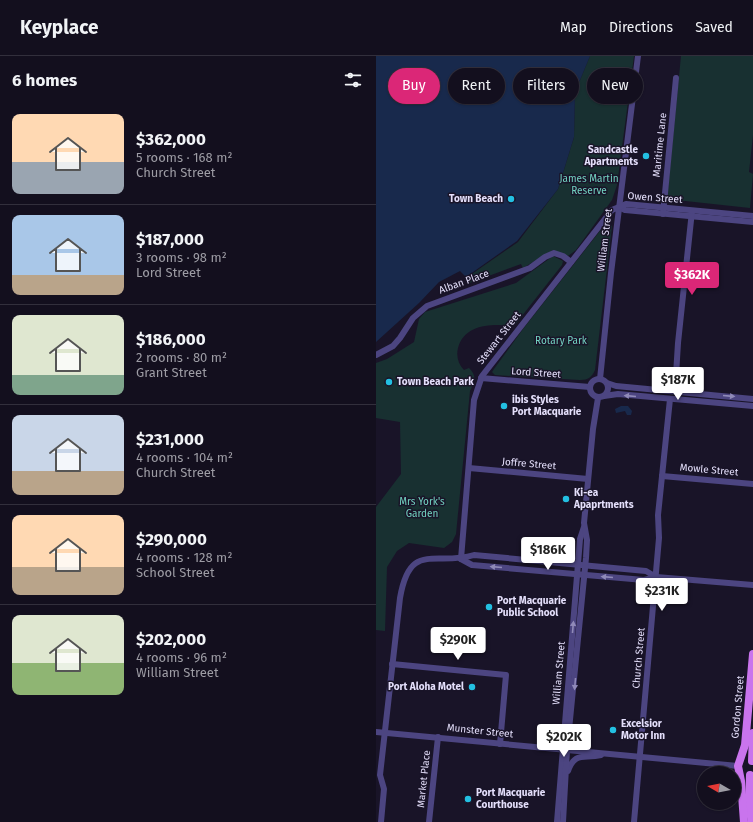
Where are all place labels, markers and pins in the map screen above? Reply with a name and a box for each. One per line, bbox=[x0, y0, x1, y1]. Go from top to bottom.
place label: Sandcastle Apartments bbox=[583, 144, 638, 168]
marker: Sandcastle Apartments bbox=[641, 151, 651, 161]
place label: Town Beach bbox=[449, 193, 503, 205]
marker: Town Beach bbox=[506, 194, 516, 204]
pin: $362K bbox=[664, 262, 720, 296]
pin: $187K bbox=[650, 367, 706, 401]
place label: Town Beach Park bbox=[397, 376, 474, 388]
marker: Town Beach Park bbox=[384, 377, 394, 387]
place label: ibis Styles Port Macquarie bbox=[512, 394, 582, 418]
marker: ibis Styles Port Macquarie bbox=[499, 401, 509, 411]
place label: Ki-ea Apaprtments bbox=[573, 487, 634, 511]
marker: Ki-ea Apaprtments bbox=[561, 494, 571, 504]
pin: $186K bbox=[520, 537, 576, 571]
pin: $231K bbox=[634, 578, 690, 612]
place label: Port Macquarie Public School bbox=[497, 595, 567, 619]
marker: Port Macquarie Public School bbox=[484, 602, 494, 612]
pin: $290K bbox=[430, 627, 486, 661]
place label: Port Aloha Motel bbox=[388, 681, 464, 693]
marker: Port Aloha Motel bbox=[467, 682, 477, 692]
place label: Excelsior Motor Inn bbox=[621, 718, 665, 742]
pin: $202K bbox=[536, 724, 592, 758]
marker: Excelsior Motor Inn bbox=[608, 725, 618, 735]
place label: Port Macquarie Courthouse bbox=[476, 787, 546, 811]
marker: Port Macquarie Courthouse bbox=[463, 794, 473, 804]

